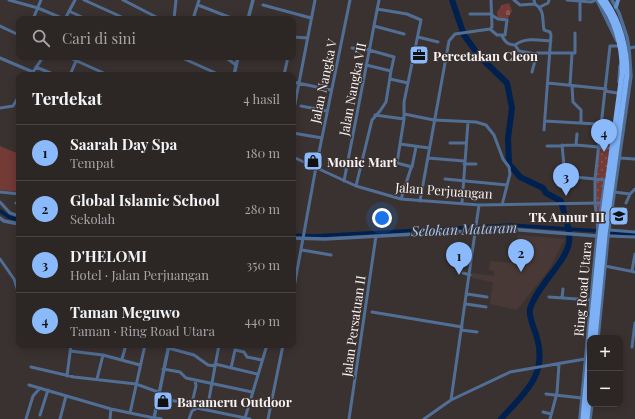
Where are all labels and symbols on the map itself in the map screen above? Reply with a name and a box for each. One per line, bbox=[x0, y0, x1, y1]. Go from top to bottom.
street label: Jalan Nangka V bbox=[306, 36, 340, 126]
street label: Jalan Nangka VII bbox=[334, 41, 369, 138]
office icon: Percetakan Cleon bbox=[408, 44, 430, 66]
place label: Percetakan Cleon bbox=[433, 47, 538, 64]
pin: 4 bbox=[591, 119, 617, 152]
shop icon: Monic Mart bbox=[302, 150, 324, 172]
place label: Monic Mart bbox=[327, 153, 397, 170]
pin: 3 bbox=[553, 163, 579, 196]
street label: Jalan Perjuangan bbox=[394, 178, 493, 202]
school or university icon: TK Annur III bbox=[608, 205, 630, 227]
your location bbox=[372, 208, 392, 228]
place label: TK Annur III bbox=[529, 208, 605, 225]
water label: Selokan Mataram bbox=[410, 218, 517, 240]
pin: 2 bbox=[508, 239, 534, 272]
street label: Ring Road Utara bbox=[569, 240, 595, 337]
pin: 1 bbox=[446, 242, 472, 275]
street label: Jalan Persatuan II bbox=[337, 274, 369, 379]
shop icon: Barameru Outdoor bbox=[152, 390, 174, 412]
place label: Barameru Outdoor bbox=[177, 393, 292, 410]

